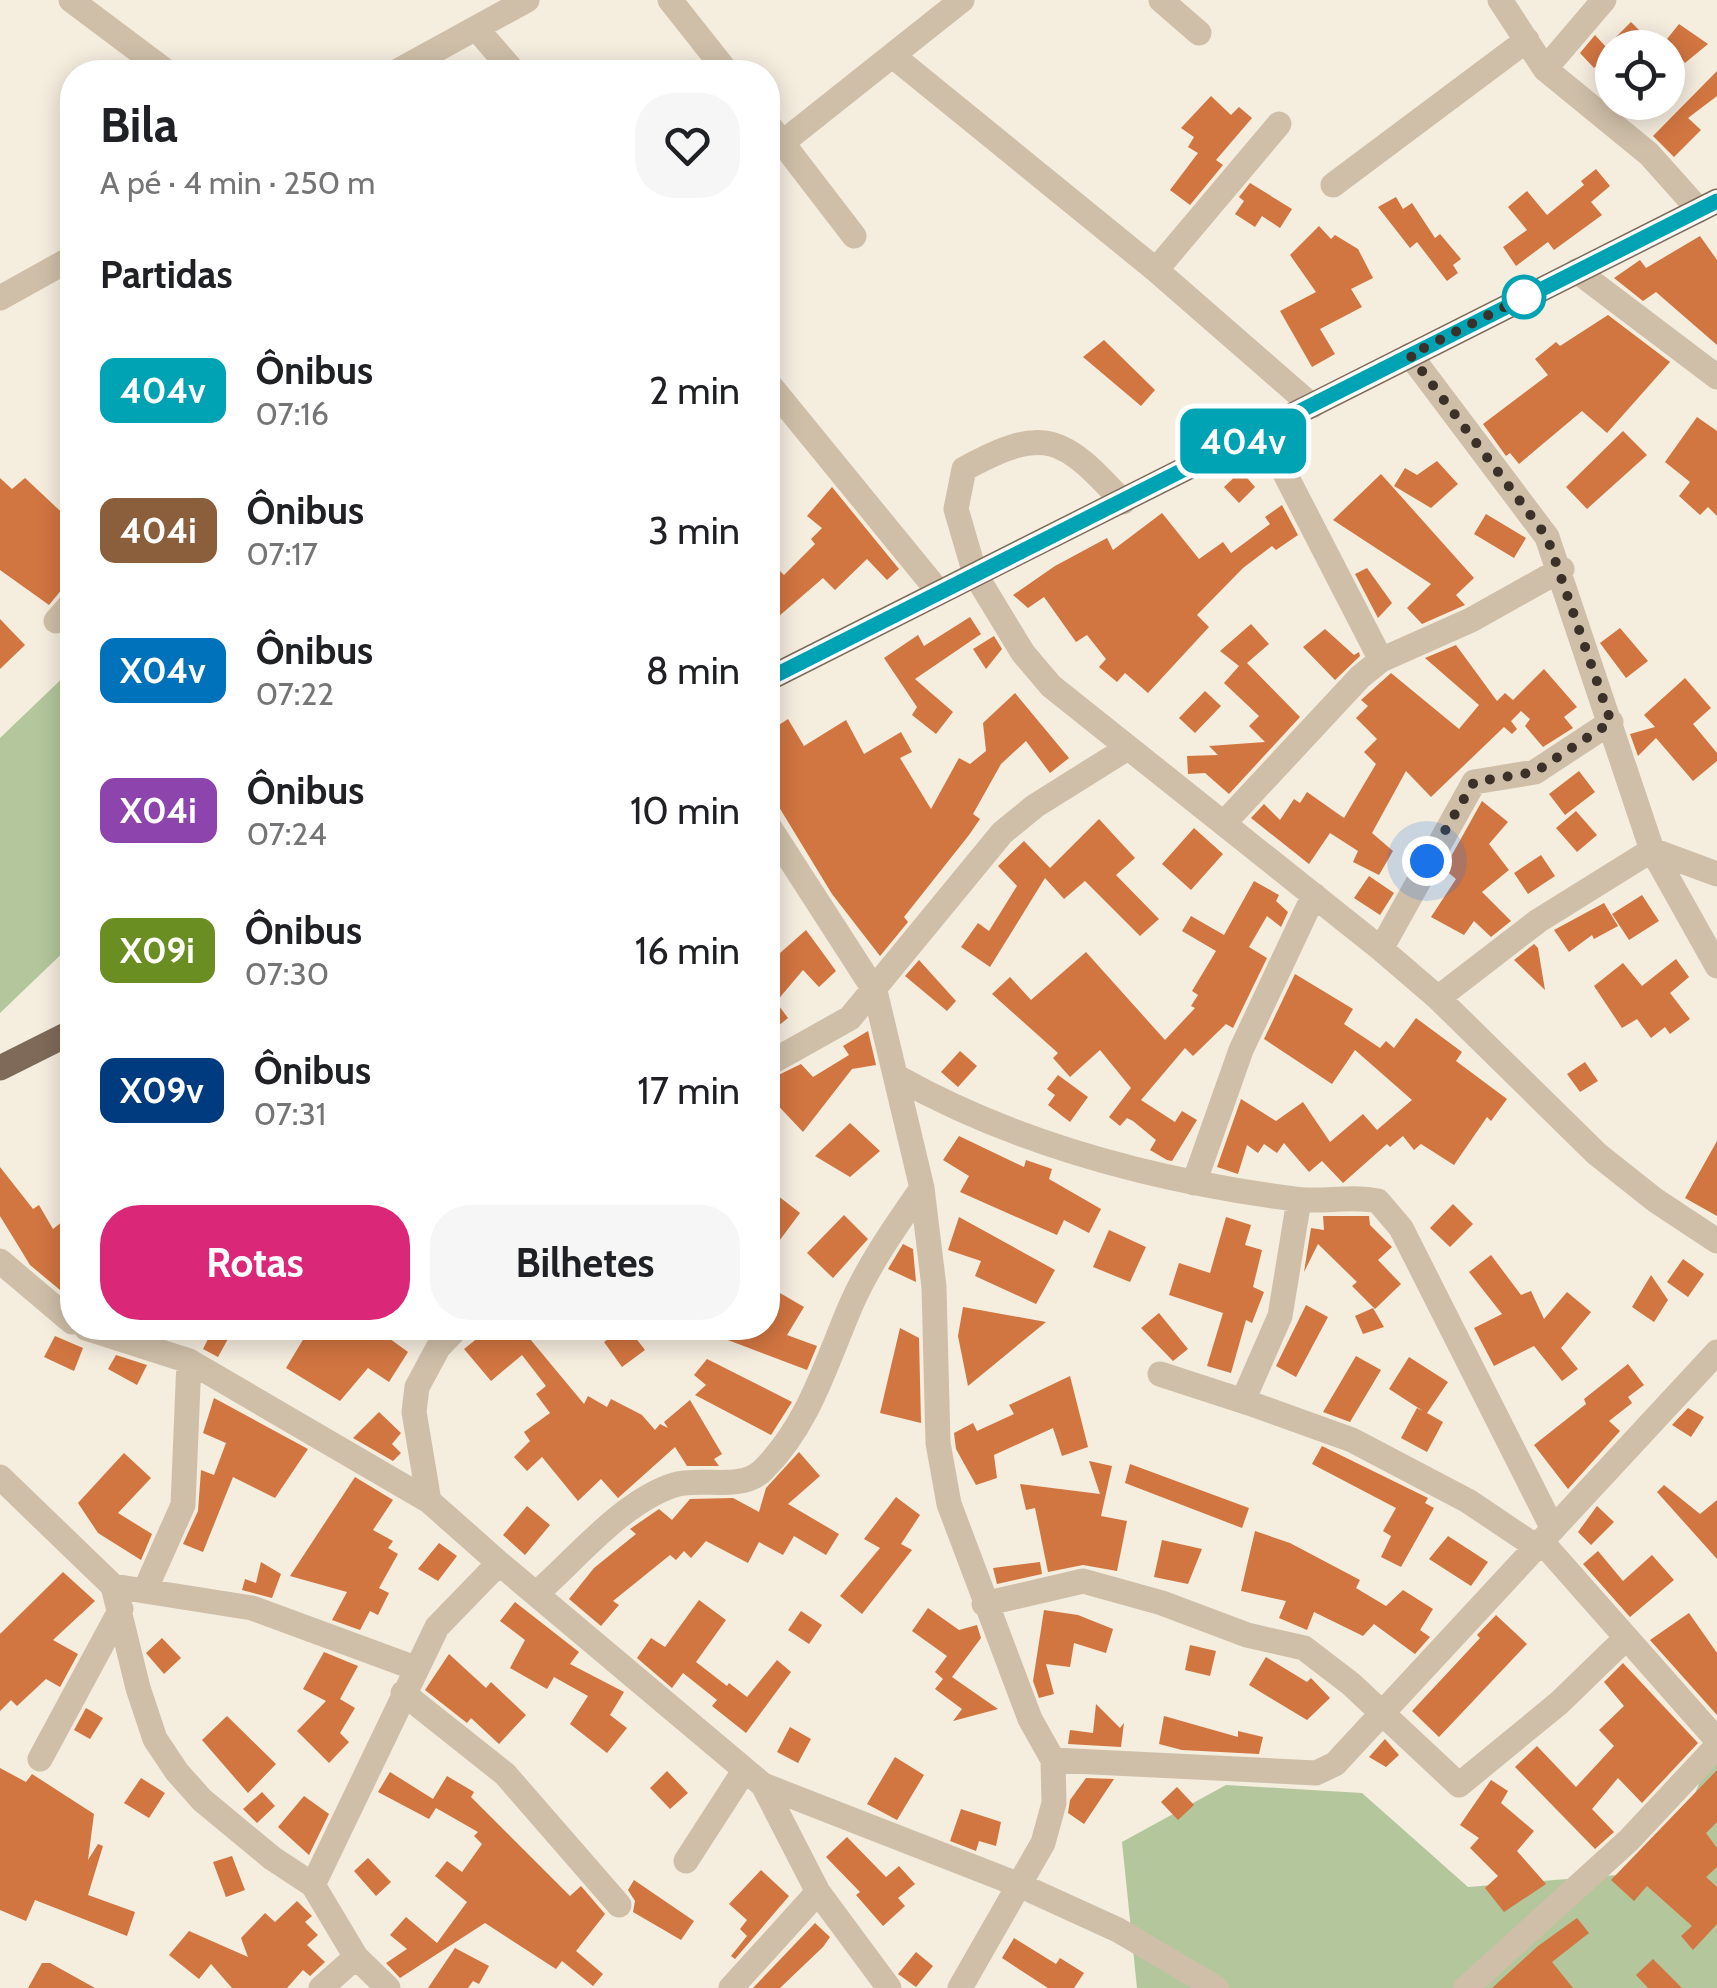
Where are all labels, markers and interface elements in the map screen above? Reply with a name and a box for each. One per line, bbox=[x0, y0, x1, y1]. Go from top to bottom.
map controls bbox=[1595, 30, 1685, 120]
button: locate bbox=[1595, 30, 1685, 120]
button: heart bbox=[635, 93, 740, 198]
text: Bila bbox=[100, 96, 178, 154]
text: A pé · 4 min · 250 m bbox=[100, 163, 375, 202]
text: Partidas bbox=[100, 251, 233, 298]
unlabelled marker bbox=[1503, 276, 1545, 318]
text: Ônibus bbox=[256, 347, 373, 394]
text: 2 min bbox=[649, 367, 740, 414]
text: 404v bbox=[120, 369, 206, 412]
text: 07:16 bbox=[256, 394, 329, 433]
line badge: 404v bbox=[1173, 408, 1313, 474]
text: 404v bbox=[1200, 420, 1286, 463]
text: Ônibus bbox=[247, 487, 364, 534]
text: 3 min bbox=[648, 507, 740, 554]
text: 404i bbox=[120, 509, 197, 552]
text: 07:17 bbox=[247, 534, 318, 573]
text: Ônibus bbox=[256, 627, 373, 674]
text: 8 min bbox=[646, 647, 740, 694]
text: X04v bbox=[120, 649, 206, 692]
text: 07:22 bbox=[256, 674, 334, 713]
text: Ônibus bbox=[247, 767, 364, 814]
text: 10 min bbox=[630, 787, 740, 834]
text: X04i bbox=[120, 789, 197, 832]
text: 07:24 bbox=[247, 814, 327, 853]
your location bbox=[1402, 836, 1452, 886]
text: Ônibus bbox=[245, 907, 362, 954]
text: 16 min bbox=[635, 927, 740, 974]
text: X09i bbox=[120, 929, 195, 972]
text: 07:30 bbox=[245, 954, 329, 993]
text: Ônibus bbox=[254, 1047, 371, 1094]
text: 17 min bbox=[637, 1067, 740, 1114]
text: X09v bbox=[120, 1069, 204, 1112]
text: 07:31 bbox=[254, 1094, 326, 1133]
button: Rotas bbox=[100, 1205, 410, 1320]
button: Bilhetes bbox=[430, 1205, 740, 1320]

